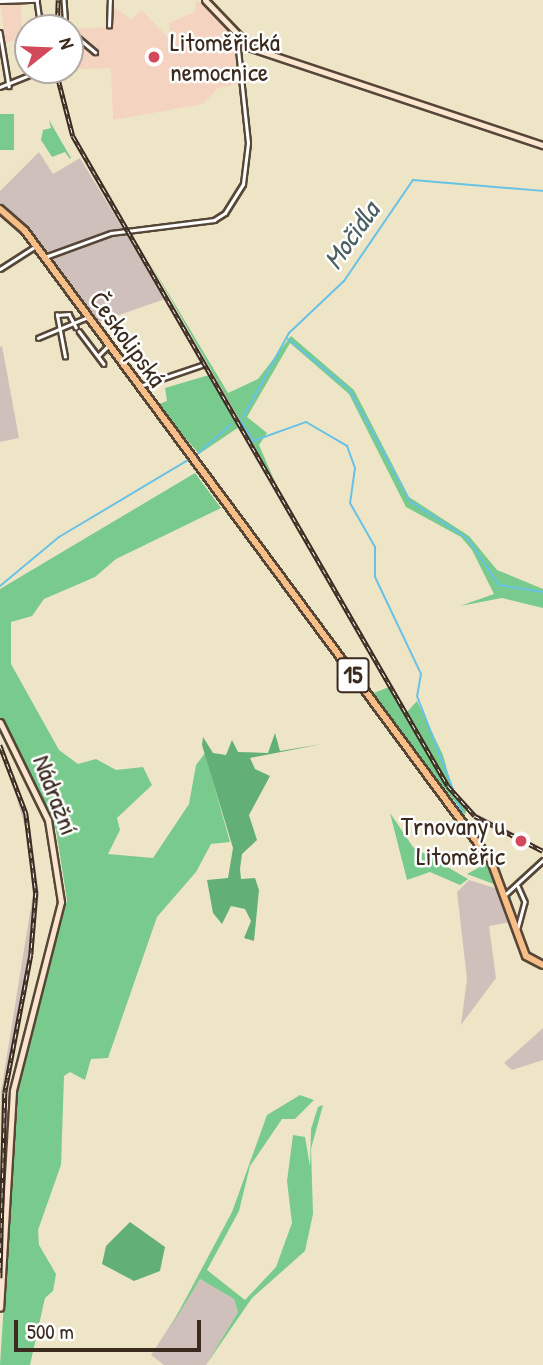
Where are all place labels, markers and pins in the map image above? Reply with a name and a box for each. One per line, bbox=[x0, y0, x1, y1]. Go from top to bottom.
place label: Litoměřická nemocnice bbox=[170, 26, 280, 88]
marker: Litoměřická nemocnice bbox=[144, 47, 164, 67]
place label: Trnovany u Litoměřic bbox=[401, 810, 505, 872]
marker: Trnovany u Litoměřic bbox=[511, 831, 531, 851]

